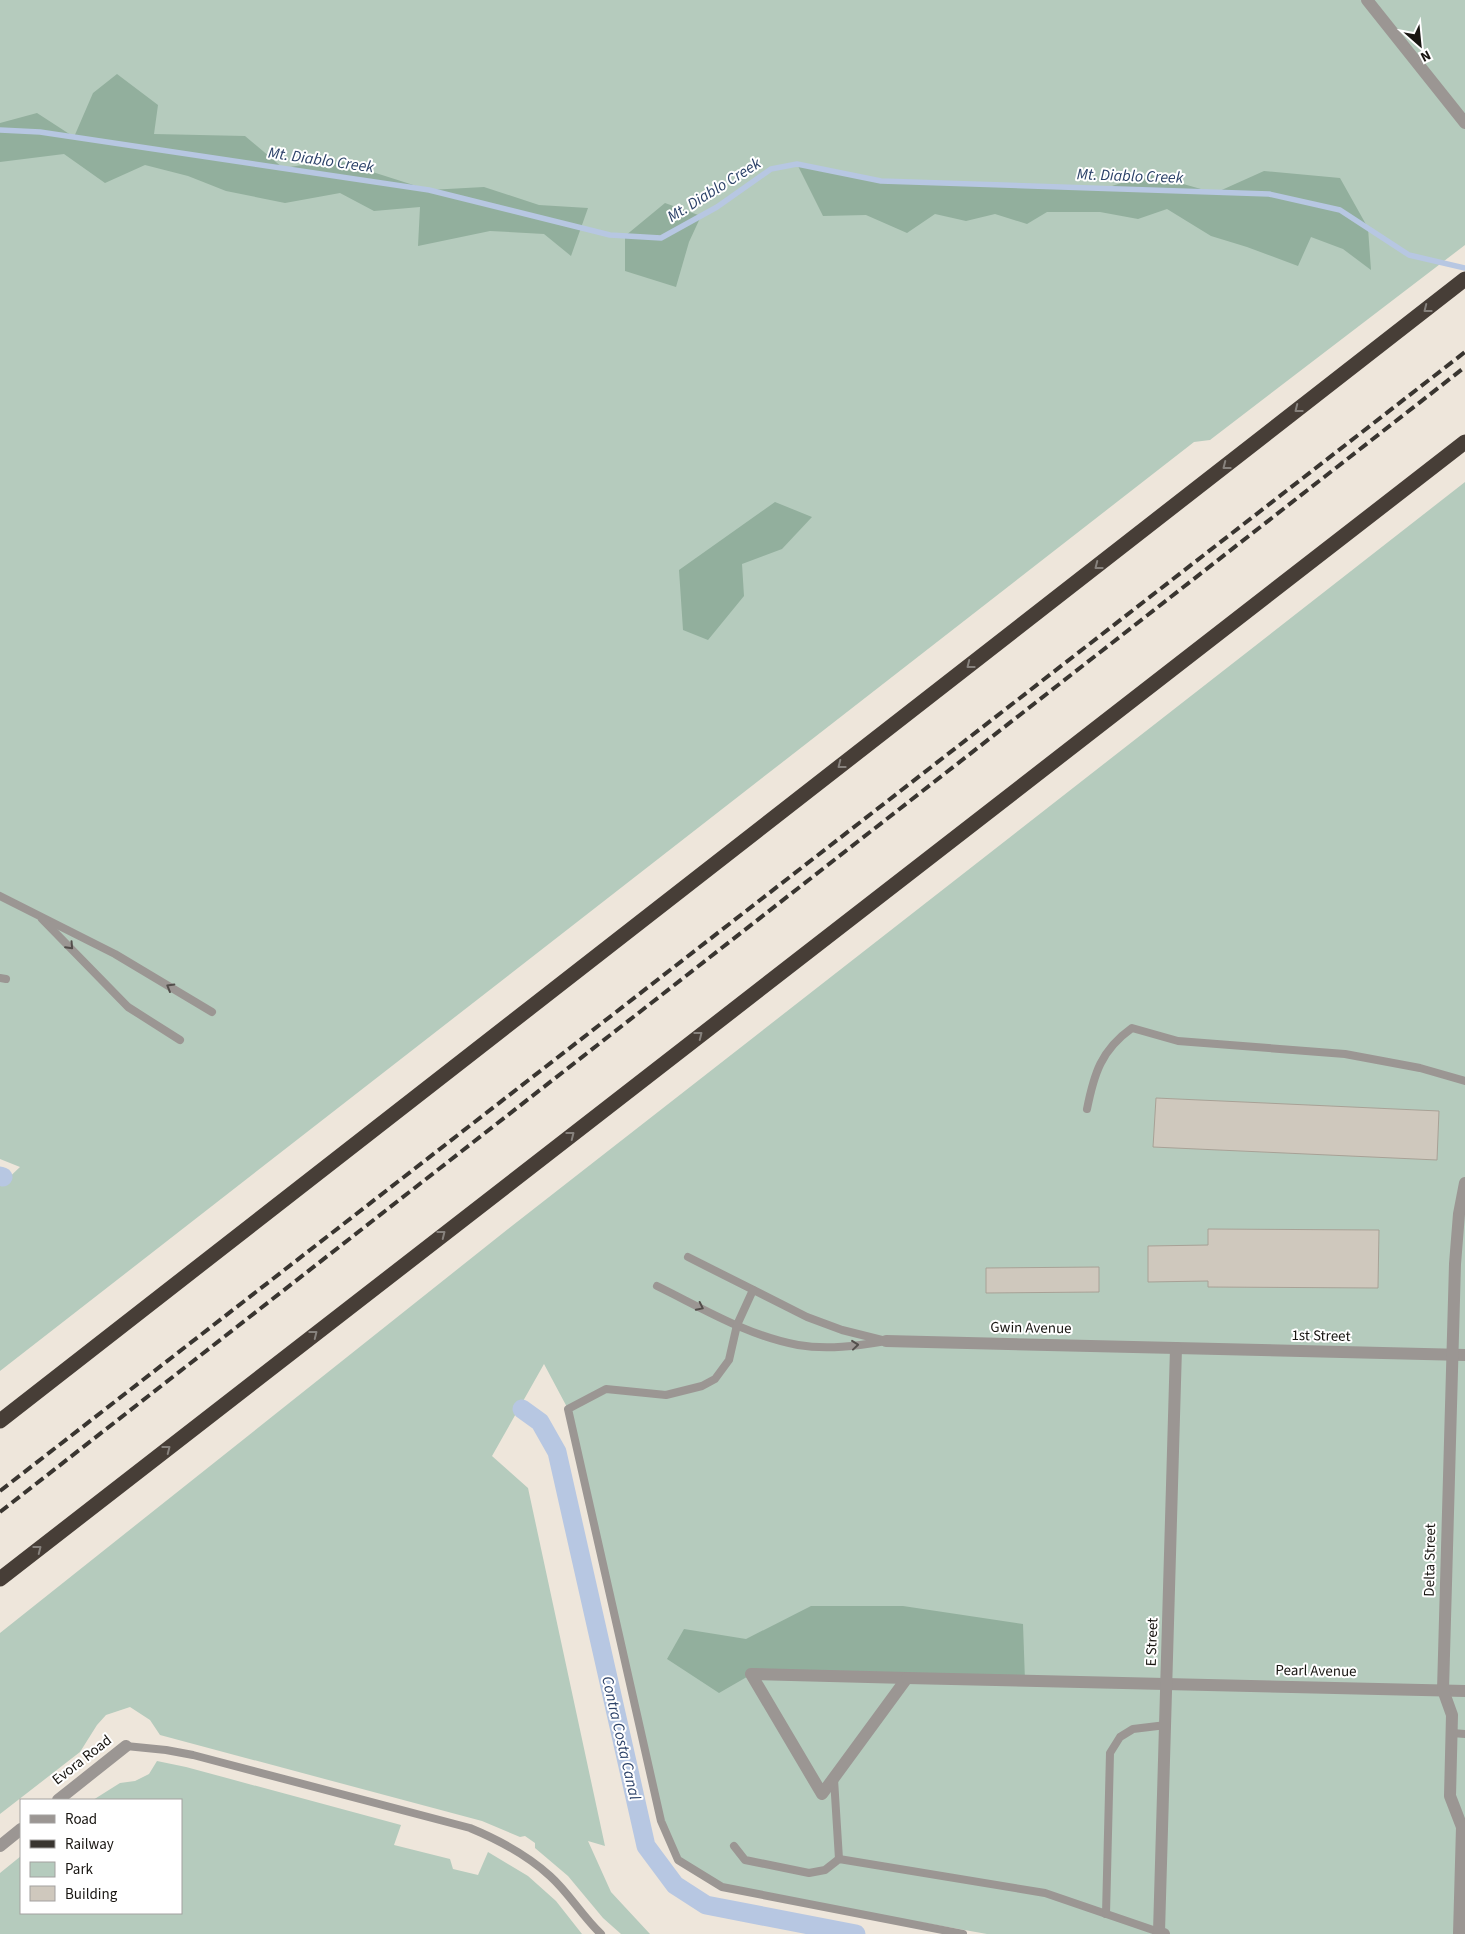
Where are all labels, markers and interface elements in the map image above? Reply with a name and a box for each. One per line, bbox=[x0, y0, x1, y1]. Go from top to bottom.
north arrow bbox=[1395, 20, 1445, 70]
text: N bbox=[1417, 45, 1434, 67]
water label: Mt. Diablo Creek bbox=[267, 142, 376, 178]
water label: Mt. Diablo Creek bbox=[663, 152, 765, 228]
water label: Mt. Diablo Creek bbox=[1076, 163, 1184, 189]
one-way arrow bbox=[1423, 304, 1432, 313]
one-way arrow bbox=[1295, 404, 1304, 412]
one-way arrow bbox=[1223, 460, 1232, 468]
one-way arrow bbox=[1095, 560, 1104, 568]
one-way arrow bbox=[966, 660, 975, 669]
one-way arrow bbox=[838, 760, 847, 768]
one-way arrow bbox=[64, 940, 73, 949]
one-way arrow bbox=[166, 984, 175, 994]
one-way arrow bbox=[693, 1032, 703, 1041]
one-way arrow bbox=[565, 1132, 574, 1140]
one-way arrow bbox=[436, 1231, 446, 1240]
one-way arrow bbox=[695, 1301, 704, 1311]
street label: Gwin Avenue bbox=[990, 1317, 1072, 1339]
street label: 1st Street bbox=[1291, 1325, 1351, 1347]
one-way arrow bbox=[308, 1331, 317, 1339]
one-way arrow bbox=[852, 1340, 860, 1351]
one-way arrow bbox=[161, 1446, 170, 1454]
street label: Delta Street bbox=[1419, 1523, 1441, 1597]
one-way arrow bbox=[33, 1545, 42, 1554]
street label: E Street bbox=[1141, 1617, 1163, 1667]
street label: Pearl Avenue bbox=[1275, 1660, 1357, 1682]
water label: Contra Costa Canal bbox=[596, 1674, 646, 1802]
street label: Evora Road bbox=[48, 1730, 116, 1790]
legend bbox=[20, 1799, 182, 1914]
text: Road bbox=[65, 1809, 97, 1830]
text: Railway bbox=[65, 1834, 114, 1855]
text: Park bbox=[65, 1859, 94, 1880]
text: Building bbox=[65, 1884, 118, 1905]

